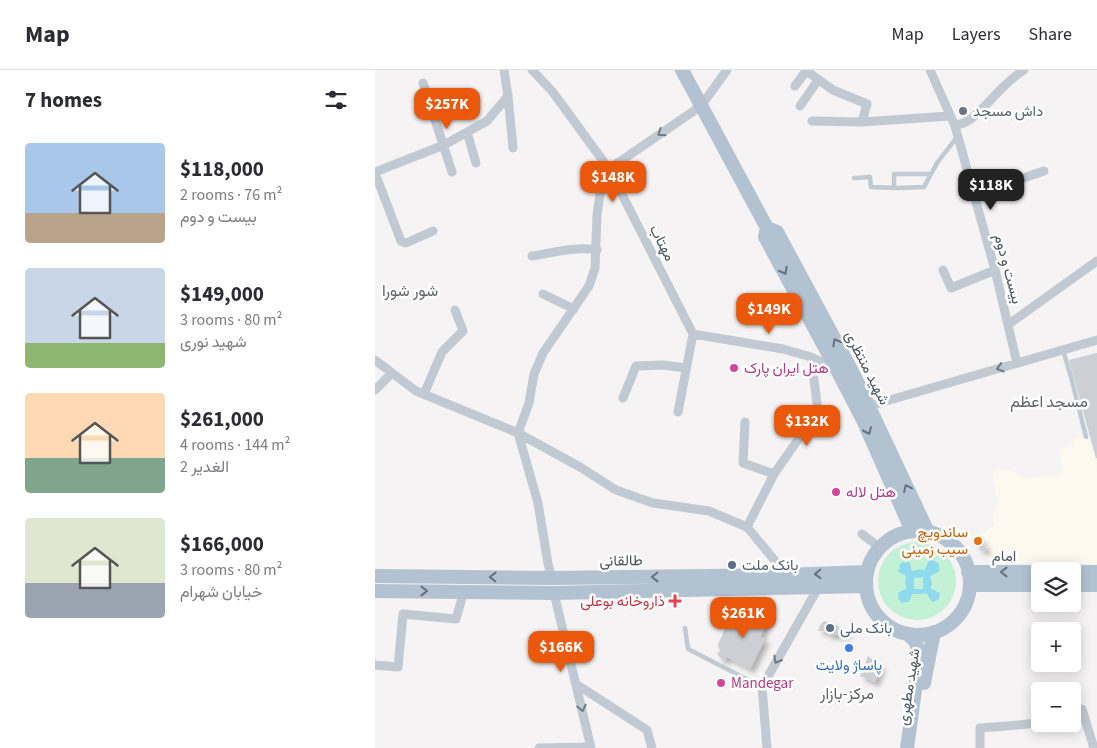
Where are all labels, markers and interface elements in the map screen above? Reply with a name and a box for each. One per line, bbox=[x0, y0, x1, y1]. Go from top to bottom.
text: Map bbox=[25, 17, 70, 52]
text: Map bbox=[892, 22, 924, 47]
text: Layers bbox=[952, 22, 1001, 47]
text: Share bbox=[1029, 22, 1072, 47]
text: 7 homes bbox=[25, 85, 102, 115]
icon: filters bbox=[322, 86, 350, 114]
pin: $257K bbox=[412, 88, 482, 130]
text: $257K bbox=[425, 93, 469, 115]
place label: داش مسجد bbox=[973, 101, 1043, 122]
marker: داش مسجد bbox=[957, 105, 969, 117]
one-way arrow bbox=[657, 127, 667, 136]
text: $118,000 bbox=[180, 154, 264, 184]
pin: $148K bbox=[578, 160, 648, 203]
icon: home bbox=[65, 163, 125, 223]
text: $148K bbox=[591, 166, 635, 188]
pin: $118K bbox=[956, 168, 1026, 211]
text: $118K bbox=[969, 174, 1013, 196]
text: 2 rooms · 76 m² bbox=[180, 184, 282, 206]
text: بیست و دوم bbox=[180, 206, 257, 228]
street label: مهتاب bbox=[644, 221, 680, 265]
street label: بیست و دوم bbox=[989, 232, 1027, 306]
one-way arrow bbox=[778, 266, 788, 275]
text: $149,000 bbox=[180, 279, 264, 309]
district label: شور شورا bbox=[382, 280, 438, 302]
icon: home bbox=[65, 288, 125, 348]
pin: $149K bbox=[734, 292, 804, 335]
text: $149K bbox=[747, 298, 791, 320]
text: 3 rooms · 80 m² bbox=[180, 309, 282, 331]
street label: شهید منتظری bbox=[839, 327, 895, 409]
text: شهید نوری bbox=[180, 331, 247, 353]
one-way arrow bbox=[832, 338, 842, 347]
place label: هتل ایران پارک bbox=[744, 358, 829, 379]
marker: هتل ایران پارک bbox=[728, 362, 740, 374]
one-way arrow bbox=[996, 363, 1004, 373]
district label: مسجد اعظم bbox=[1010, 391, 1088, 413]
text: $261,000 bbox=[180, 404, 264, 434]
pin: $132K bbox=[772, 404, 842, 447]
text: $132K bbox=[785, 410, 829, 432]
icon: home bbox=[65, 413, 125, 473]
one-way arrow bbox=[861, 426, 872, 435]
text: 4 rooms · 144 m² bbox=[180, 434, 290, 456]
text: 2 الغدیر bbox=[180, 456, 229, 478]
place label: هتل لاله bbox=[846, 482, 896, 503]
one-way arrow bbox=[903, 484, 914, 493]
marker: هتل لاله bbox=[830, 486, 842, 498]
place label: ساندویچ سیب زمینی bbox=[902, 522, 968, 560]
text: $166,000 bbox=[180, 529, 264, 559]
marker: ساندویچ سیب زمینی bbox=[972, 535, 984, 547]
icon: home bbox=[65, 538, 125, 598]
street label: امام bbox=[992, 546, 1016, 567]
street label: طالقانی bbox=[599, 550, 643, 572]
place label: بانک ملت bbox=[742, 555, 798, 576]
text: 3 rooms · 80 m² bbox=[180, 559, 282, 581]
marker: بانک ملت bbox=[726, 559, 738, 571]
map controls bbox=[1031, 562, 1081, 732]
button: layers bbox=[1031, 562, 1081, 612]
one-way arrow bbox=[1000, 567, 1008, 577]
one-way arrow bbox=[813, 568, 821, 579]
one-way arrow bbox=[651, 571, 659, 582]
one-way arrow bbox=[488, 572, 496, 582]
text: خیابان شهرام bbox=[180, 581, 263, 603]
one-way arrow bbox=[420, 586, 428, 596]
place label: ذاروخانه بوعلی bbox=[580, 591, 665, 612]
marker: ذاروخانه بوعلی bbox=[669, 595, 681, 607]
pin: $261K bbox=[708, 596, 778, 639]
text: $261K bbox=[721, 602, 765, 624]
place label: بانک ملی bbox=[840, 618, 892, 639]
marker: بانک ملی bbox=[824, 622, 836, 634]
button: + bbox=[1031, 622, 1081, 672]
pin: $166K bbox=[526, 630, 596, 673]
text: $166K bbox=[539, 636, 583, 658]
marker: پاساژ ولایت bbox=[843, 642, 855, 654]
street label: شهید مطهری bbox=[893, 647, 925, 727]
one-way arrow bbox=[773, 655, 783, 664]
place label: پاساژ ولایت bbox=[816, 655, 882, 676]
place label: Mandegar bbox=[731, 673, 794, 694]
marker: Mandegar bbox=[715, 677, 727, 689]
button: − bbox=[1031, 682, 1081, 732]
district label: مرکز-بازار bbox=[819, 683, 874, 705]
one-way arrow bbox=[576, 704, 587, 713]

